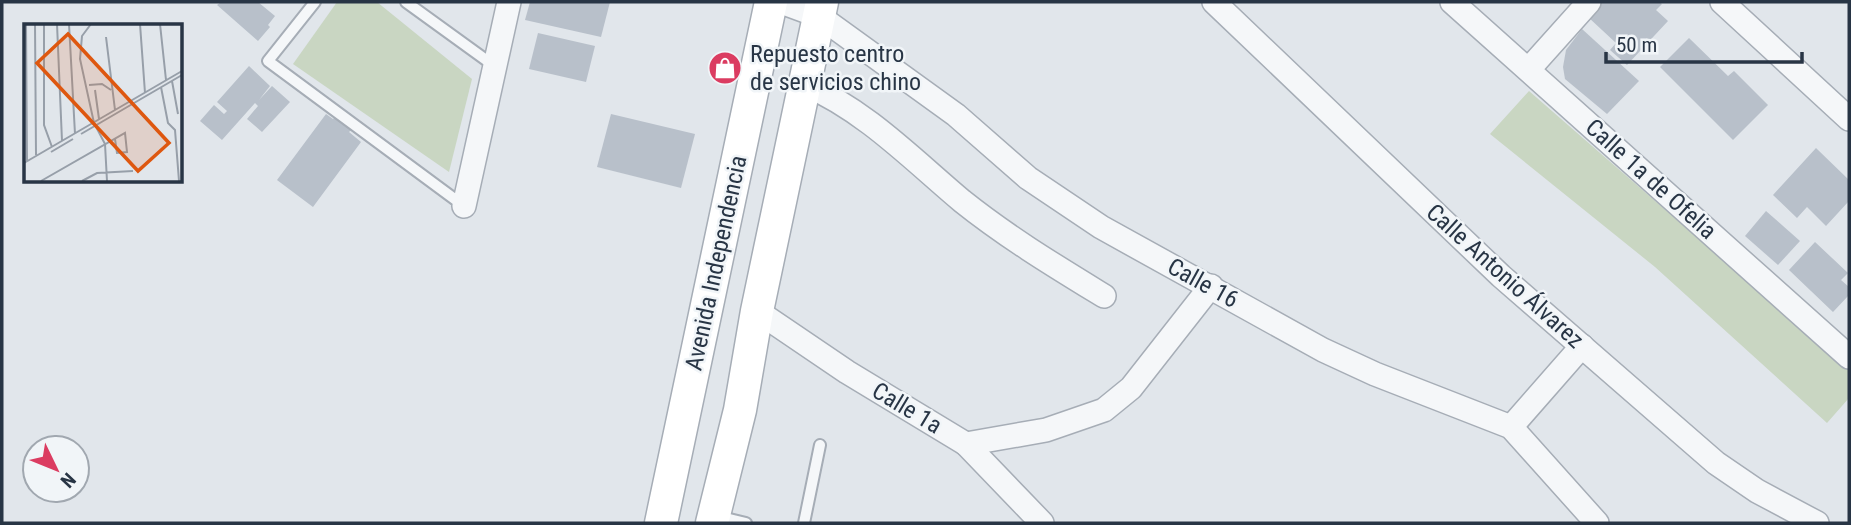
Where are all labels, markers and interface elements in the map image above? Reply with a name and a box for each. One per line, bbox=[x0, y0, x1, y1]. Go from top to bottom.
scale bar bbox=[1606, 21, 1802, 65]
inset map bbox=[24, 24, 182, 182]
text: 50 m bbox=[1616, 33, 1657, 57]
place label: Repuesto centro de servicios chino bbox=[750, 40, 921, 96]
shop icon: Repuesto centro de servicios chino bbox=[706, 49, 744, 87]
street label: Calle 1a de Ofelia bbox=[1580, 113, 1722, 245]
street label: Avenida Independencia bbox=[680, 153, 752, 373]
street label: Calle Antonio Álvarez bbox=[1421, 198, 1589, 354]
street label: Calle 16 bbox=[1163, 252, 1243, 314]
street label: Calle 1a bbox=[867, 376, 947, 440]
north arrow bbox=[21, 434, 91, 504]
text: N bbox=[56, 468, 80, 492]

